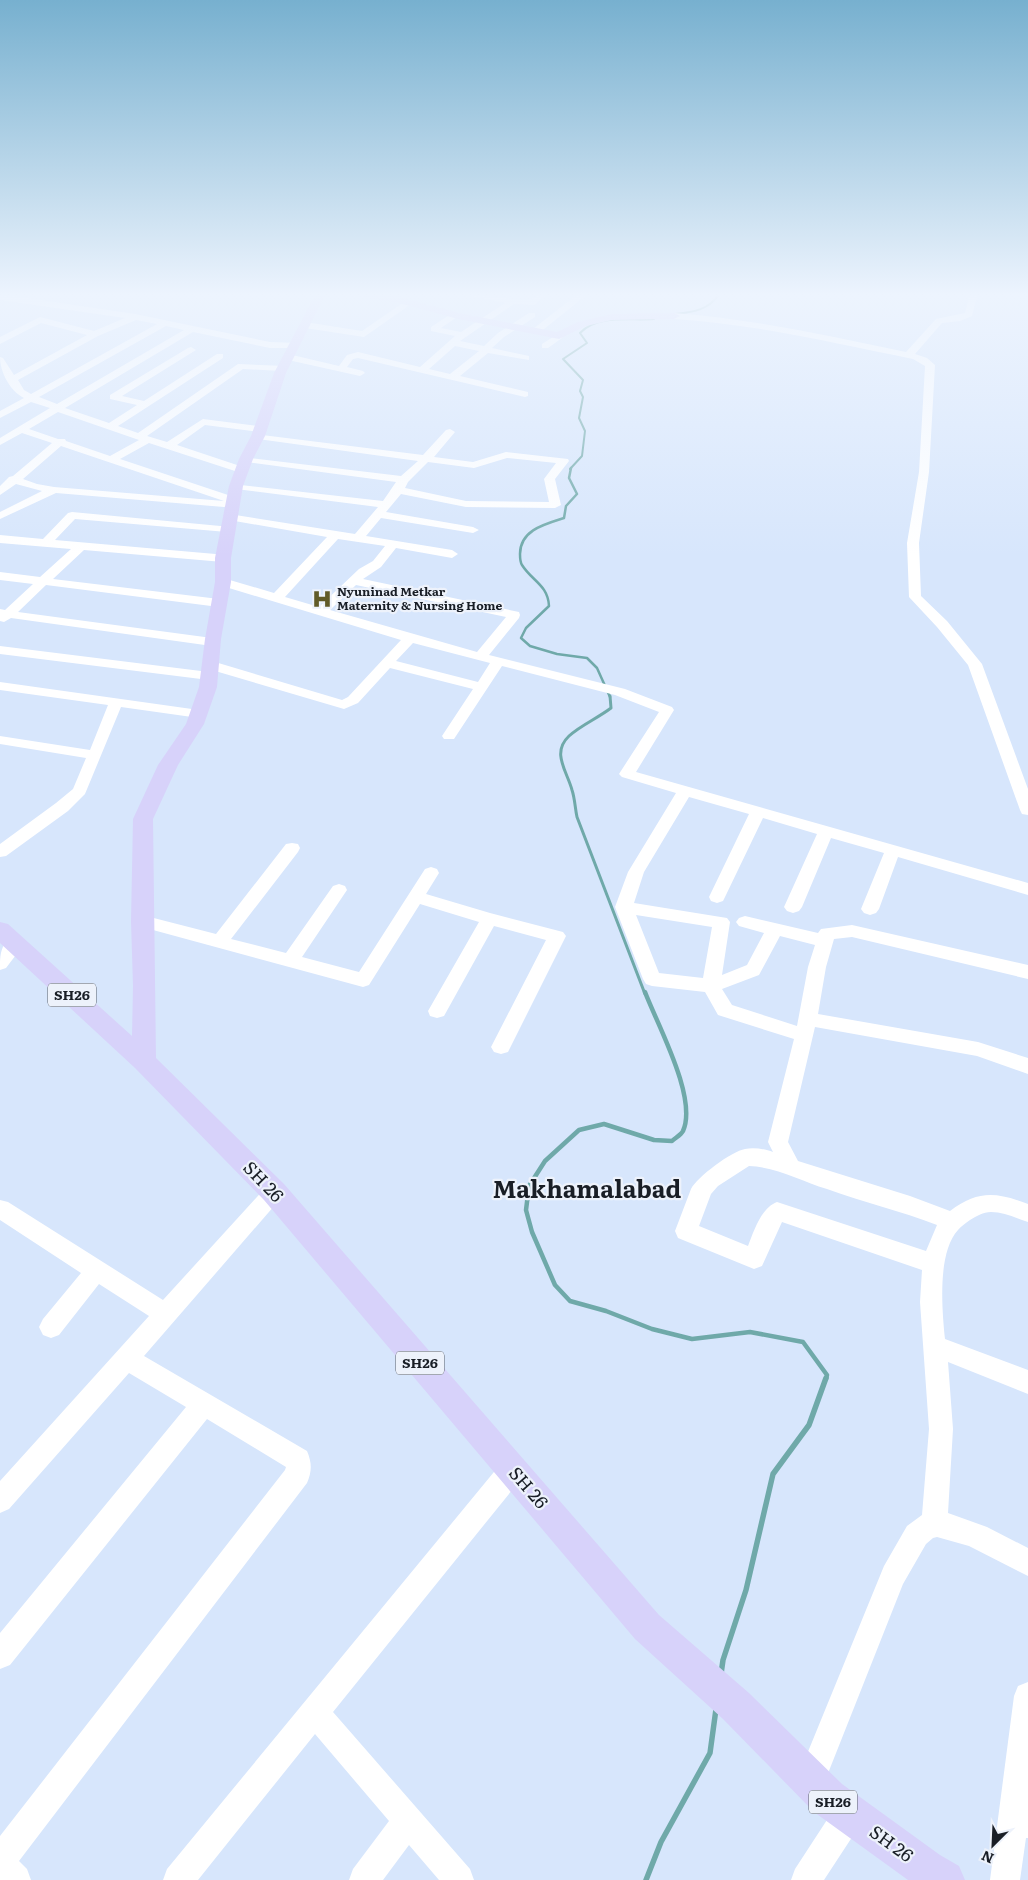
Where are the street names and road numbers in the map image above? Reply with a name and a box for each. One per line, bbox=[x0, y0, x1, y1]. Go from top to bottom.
road number: SH26 bbox=[48, 984, 96, 1006]
street label: SH 26 bbox=[238, 1154, 291, 1208]
road number: SH26 bbox=[396, 1352, 444, 1375]
street label: SH 26 bbox=[503, 1460, 555, 1514]
road number: SH26 bbox=[809, 1790, 857, 1814]
street label: SH 26 bbox=[864, 1818, 920, 1868]

